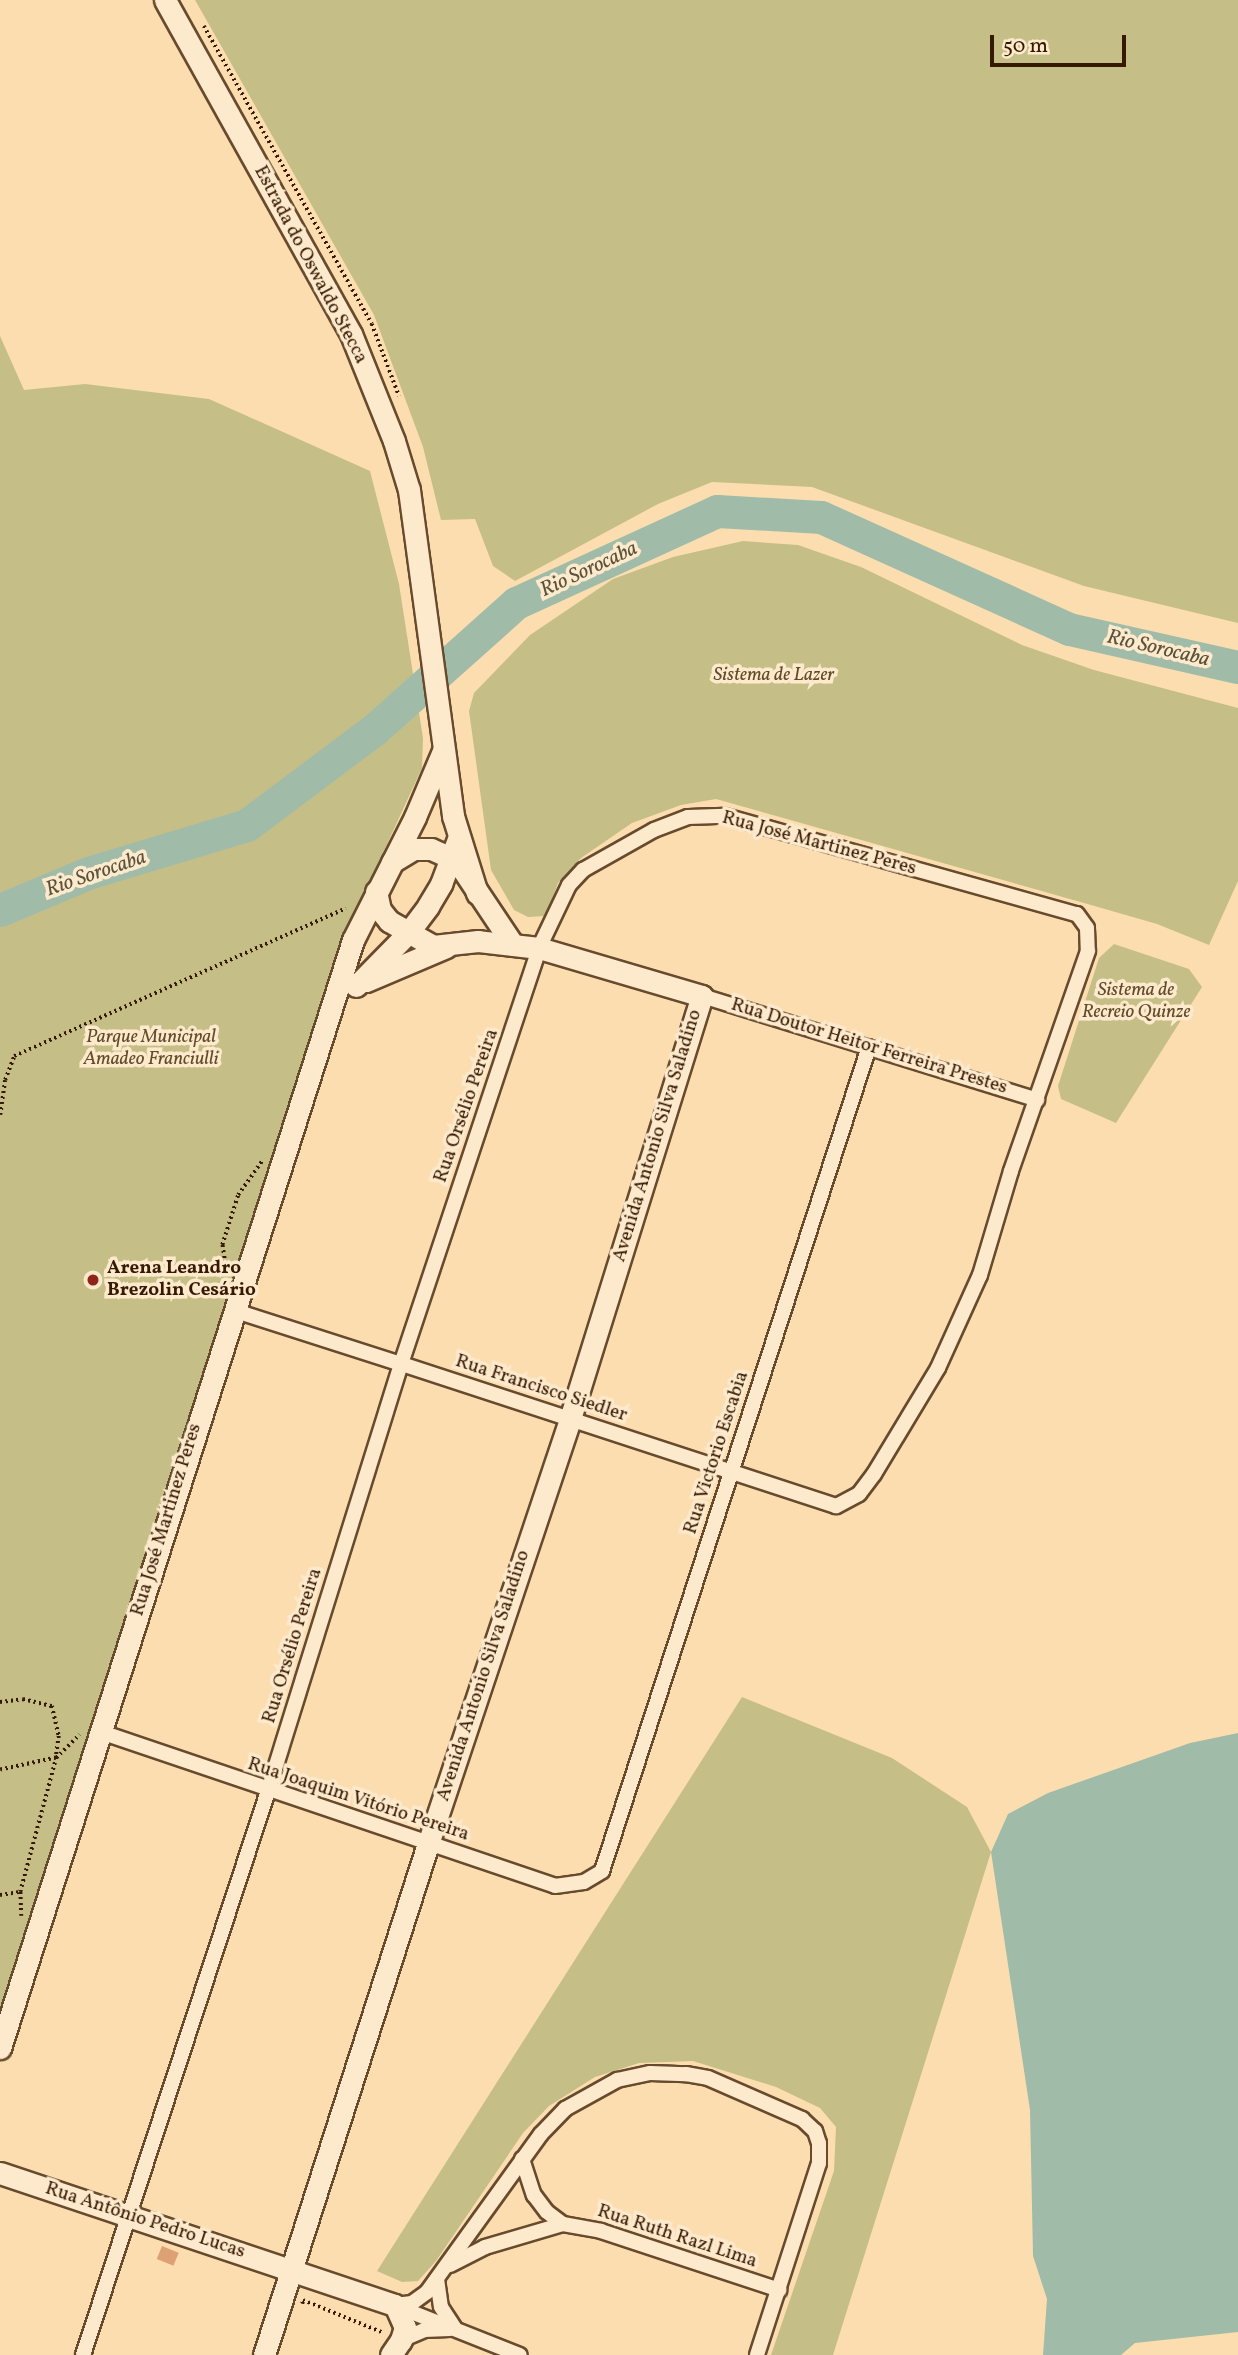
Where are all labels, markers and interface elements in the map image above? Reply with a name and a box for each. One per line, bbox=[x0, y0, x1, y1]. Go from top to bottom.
scale bar bbox=[993, 21, 1130, 65]
text: 50 m bbox=[1003, 32, 1048, 61]
street label: Estrada do Oswaldo Stecca bbox=[248, 162, 372, 368]
water label: Rio Sorocaba bbox=[536, 536, 642, 604]
water label: Rio Sorocaba bbox=[1104, 625, 1212, 673]
park label: Sistema de Lazer bbox=[714, 665, 834, 687]
street label: Rua José Martinez Peres bbox=[719, 807, 919, 881]
water label: Rio Sorocaba bbox=[42, 845, 150, 903]
park label: Sistema de Recreio Quinze bbox=[1082, 980, 1190, 1024]
street label: Rua Doutor Heitor Ferreira Prestes bbox=[728, 994, 1010, 1100]
street label: Avenida Antonio Silva Saladino bbox=[609, 1007, 707, 1265]
street label: Rua Orsélio Pereira bbox=[430, 1026, 504, 1186]
park label: Parque Municipal Amadeo Franciulli bbox=[84, 1027, 218, 1071]
place label: Arena Leandro Brezolin Cesário bbox=[107, 1258, 256, 1302]
marker: Arena Leandro Brezolin Cesário bbox=[85, 1272, 101, 1288]
street label: Rua Francisco Siedler bbox=[452, 1350, 630, 1428]
street label: Rua Victorio Escabia bbox=[680, 1368, 754, 1538]
street label: Rua José Martinez Peres bbox=[127, 1421, 207, 1619]
street label: Avenida Antonio Silva Saladino bbox=[433, 1548, 535, 1804]
street label: Rua Orsélio Pereira bbox=[259, 1566, 327, 1726]
street label: Rua Joaquim Vitório Pereira bbox=[244, 1753, 472, 1847]
street label: Rua Antônio Pedro Lucas bbox=[42, 2178, 248, 2264]
street label: Rua Ruth Razl Lima bbox=[594, 2200, 760, 2274]

